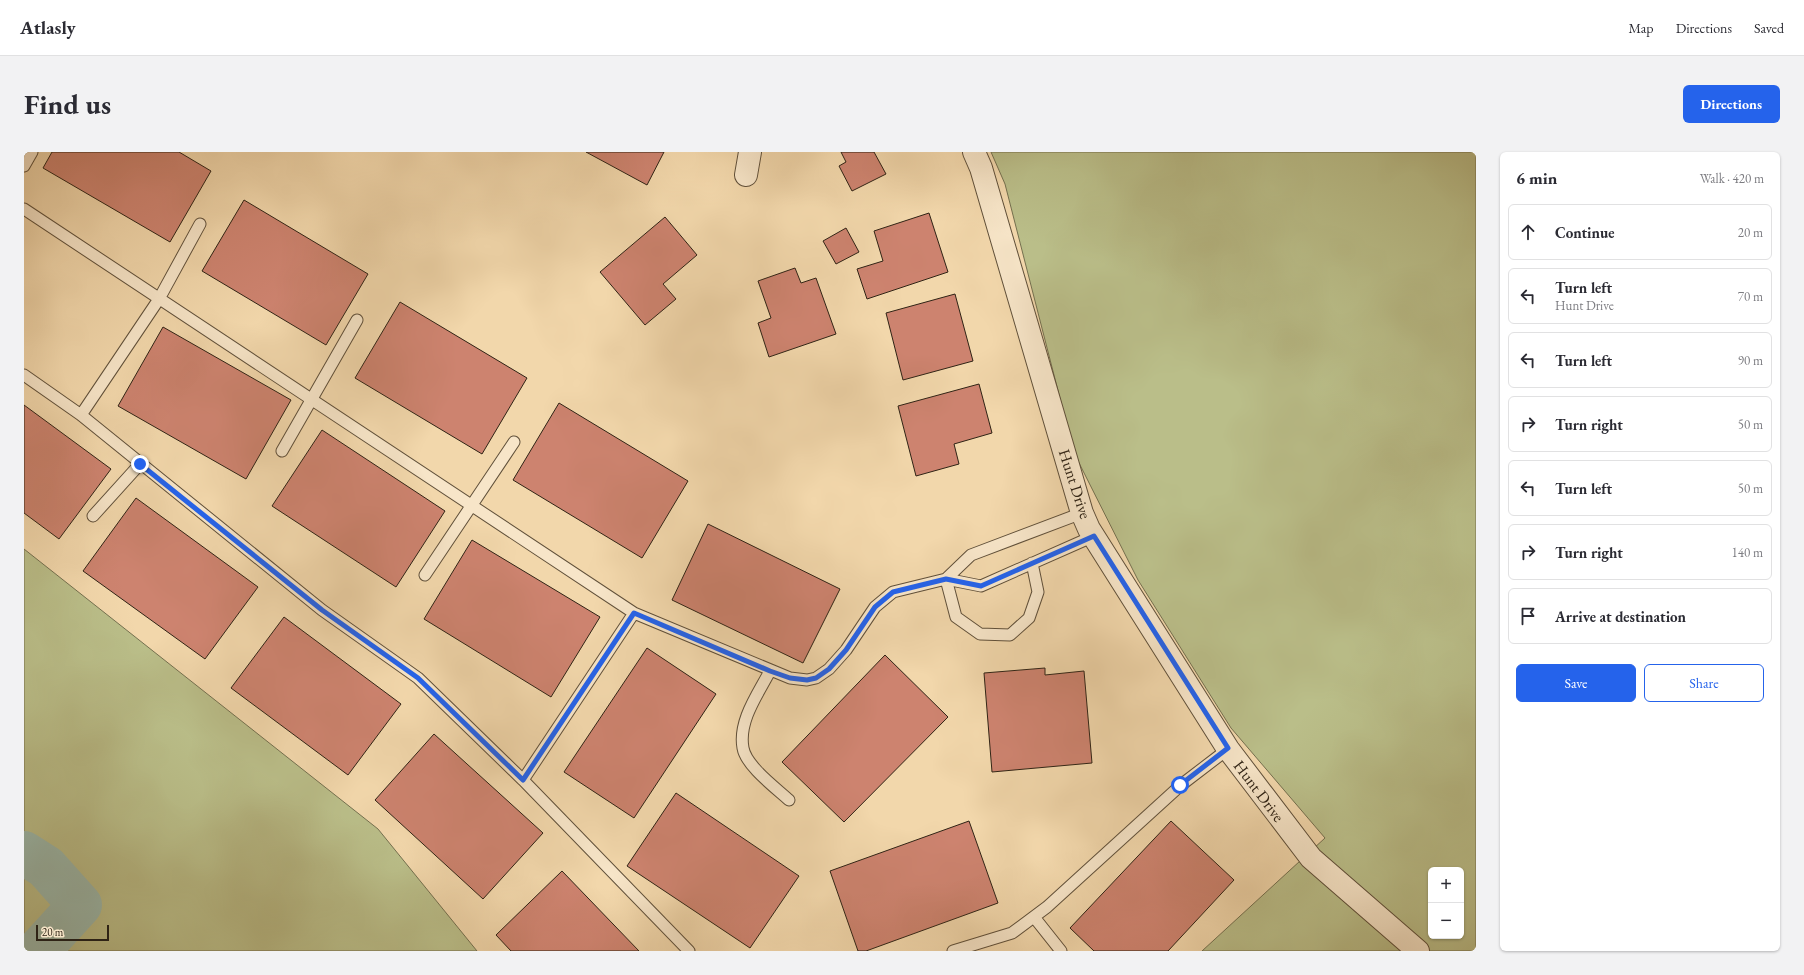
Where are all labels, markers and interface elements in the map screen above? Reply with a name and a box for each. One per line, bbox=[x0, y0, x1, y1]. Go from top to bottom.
text: Atlasly bbox=[20, 15, 76, 40]
text: Map bbox=[1628, 19, 1654, 37]
text: Directions bbox=[1676, 19, 1732, 37]
text: Saved bbox=[1754, 19, 1784, 37]
button: Directions bbox=[1683, 85, 1780, 123]
text: Find us bbox=[24, 86, 111, 122]
text: 6 min bbox=[1516, 167, 1557, 189]
text: Walk · 420 m bbox=[1700, 170, 1764, 187]
icon: ahead bbox=[1517, 221, 1539, 243]
text: Continue bbox=[1555, 223, 1615, 242]
text: 20 m bbox=[1738, 224, 1763, 241]
text: Turn left bbox=[1555, 278, 1612, 297]
icon: left bbox=[1517, 285, 1539, 307]
text: 70 m bbox=[1738, 288, 1763, 305]
text: Hunt Drive bbox=[1555, 297, 1614, 314]
icon: left bbox=[1517, 349, 1539, 371]
text: Turn left bbox=[1555, 351, 1612, 370]
text: 90 m bbox=[1738, 352, 1763, 369]
icon: right bbox=[1517, 413, 1539, 435]
text: Turn right bbox=[1555, 415, 1623, 434]
text: 50 m bbox=[1738, 416, 1763, 433]
street label: Hunt Drive bbox=[1054, 446, 1096, 522]
route end bbox=[131, 455, 149, 473]
icon: left bbox=[1517, 477, 1539, 499]
text: Turn left bbox=[1555, 479, 1612, 498]
text: 50 m bbox=[1738, 480, 1763, 497]
icon: right bbox=[1517, 541, 1539, 563]
text: Turn right bbox=[1555, 543, 1623, 562]
text: 140 m bbox=[1732, 544, 1763, 561]
icon: arrive bbox=[1517, 605, 1539, 627]
text: Arrive at destination bbox=[1555, 607, 1686, 626]
button: Save bbox=[1516, 664, 1636, 702]
button: Share bbox=[1644, 664, 1764, 702]
street label: Hunt Drive bbox=[1229, 756, 1289, 826]
route start bbox=[1171, 776, 1189, 794]
map controls bbox=[1428, 867, 1464, 939]
button: + bbox=[1428, 867, 1464, 903]
button: − bbox=[1428, 903, 1464, 939]
scale bar bbox=[36, 923, 109, 942]
text: 20 m bbox=[42, 925, 63, 939]

